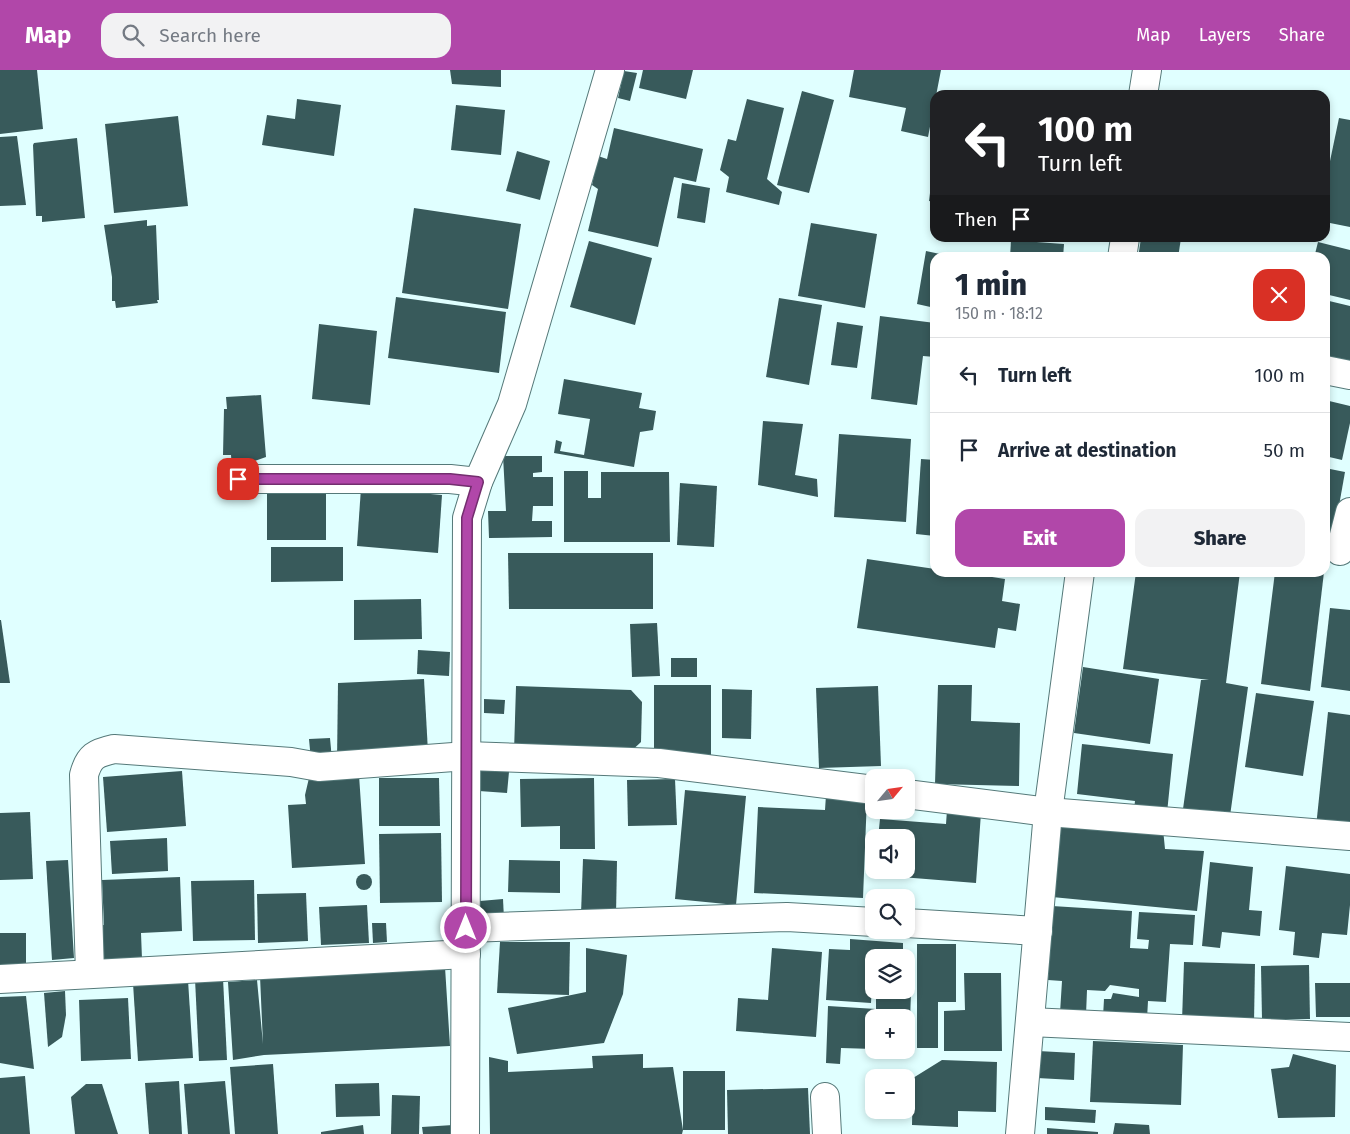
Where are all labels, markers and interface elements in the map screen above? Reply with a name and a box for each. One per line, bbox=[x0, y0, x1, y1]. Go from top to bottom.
search box bbox=[101, 13, 451, 58]
text: Map bbox=[25, 21, 71, 49]
icon: search bbox=[119, 21, 147, 49]
text: Search here bbox=[159, 24, 261, 47]
text: Map bbox=[1136, 24, 1171, 46]
text: Layers bbox=[1199, 24, 1251, 46]
text: Share bbox=[1279, 24, 1325, 46]
text: 100 m bbox=[1038, 108, 1133, 150]
icon: left bbox=[955, 110, 1020, 175]
text: Turn left bbox=[1038, 150, 1122, 177]
icon: arrive bbox=[1007, 205, 1035, 233]
text: Then bbox=[955, 208, 997, 231]
text: 1 min bbox=[955, 267, 1027, 303]
button: close bbox=[1253, 269, 1305, 321]
text: 150 m · 18:12 bbox=[955, 304, 1043, 323]
icon: left bbox=[955, 361, 983, 389]
text: Turn left bbox=[998, 364, 1072, 387]
text: 100 m bbox=[1254, 364, 1305, 387]
icon: arrive bbox=[955, 436, 983, 464]
text: Arrive at destination bbox=[998, 439, 1177, 462]
text: 50 m bbox=[1264, 439, 1305, 462]
pin bbox=[217, 458, 259, 500]
icon: arrive bbox=[224, 465, 252, 493]
button: Exit bbox=[955, 509, 1125, 567]
button: Share bbox=[1135, 509, 1305, 567]
north arrow bbox=[865, 769, 915, 819]
map controls bbox=[865, 769, 915, 1119]
button: sound bbox=[865, 829, 915, 879]
button: search bbox=[865, 889, 915, 939]
position arrow bbox=[439, 901, 491, 953]
button: layers bbox=[865, 949, 915, 999]
button: + bbox=[865, 1009, 915, 1059]
button: − bbox=[865, 1069, 915, 1119]

